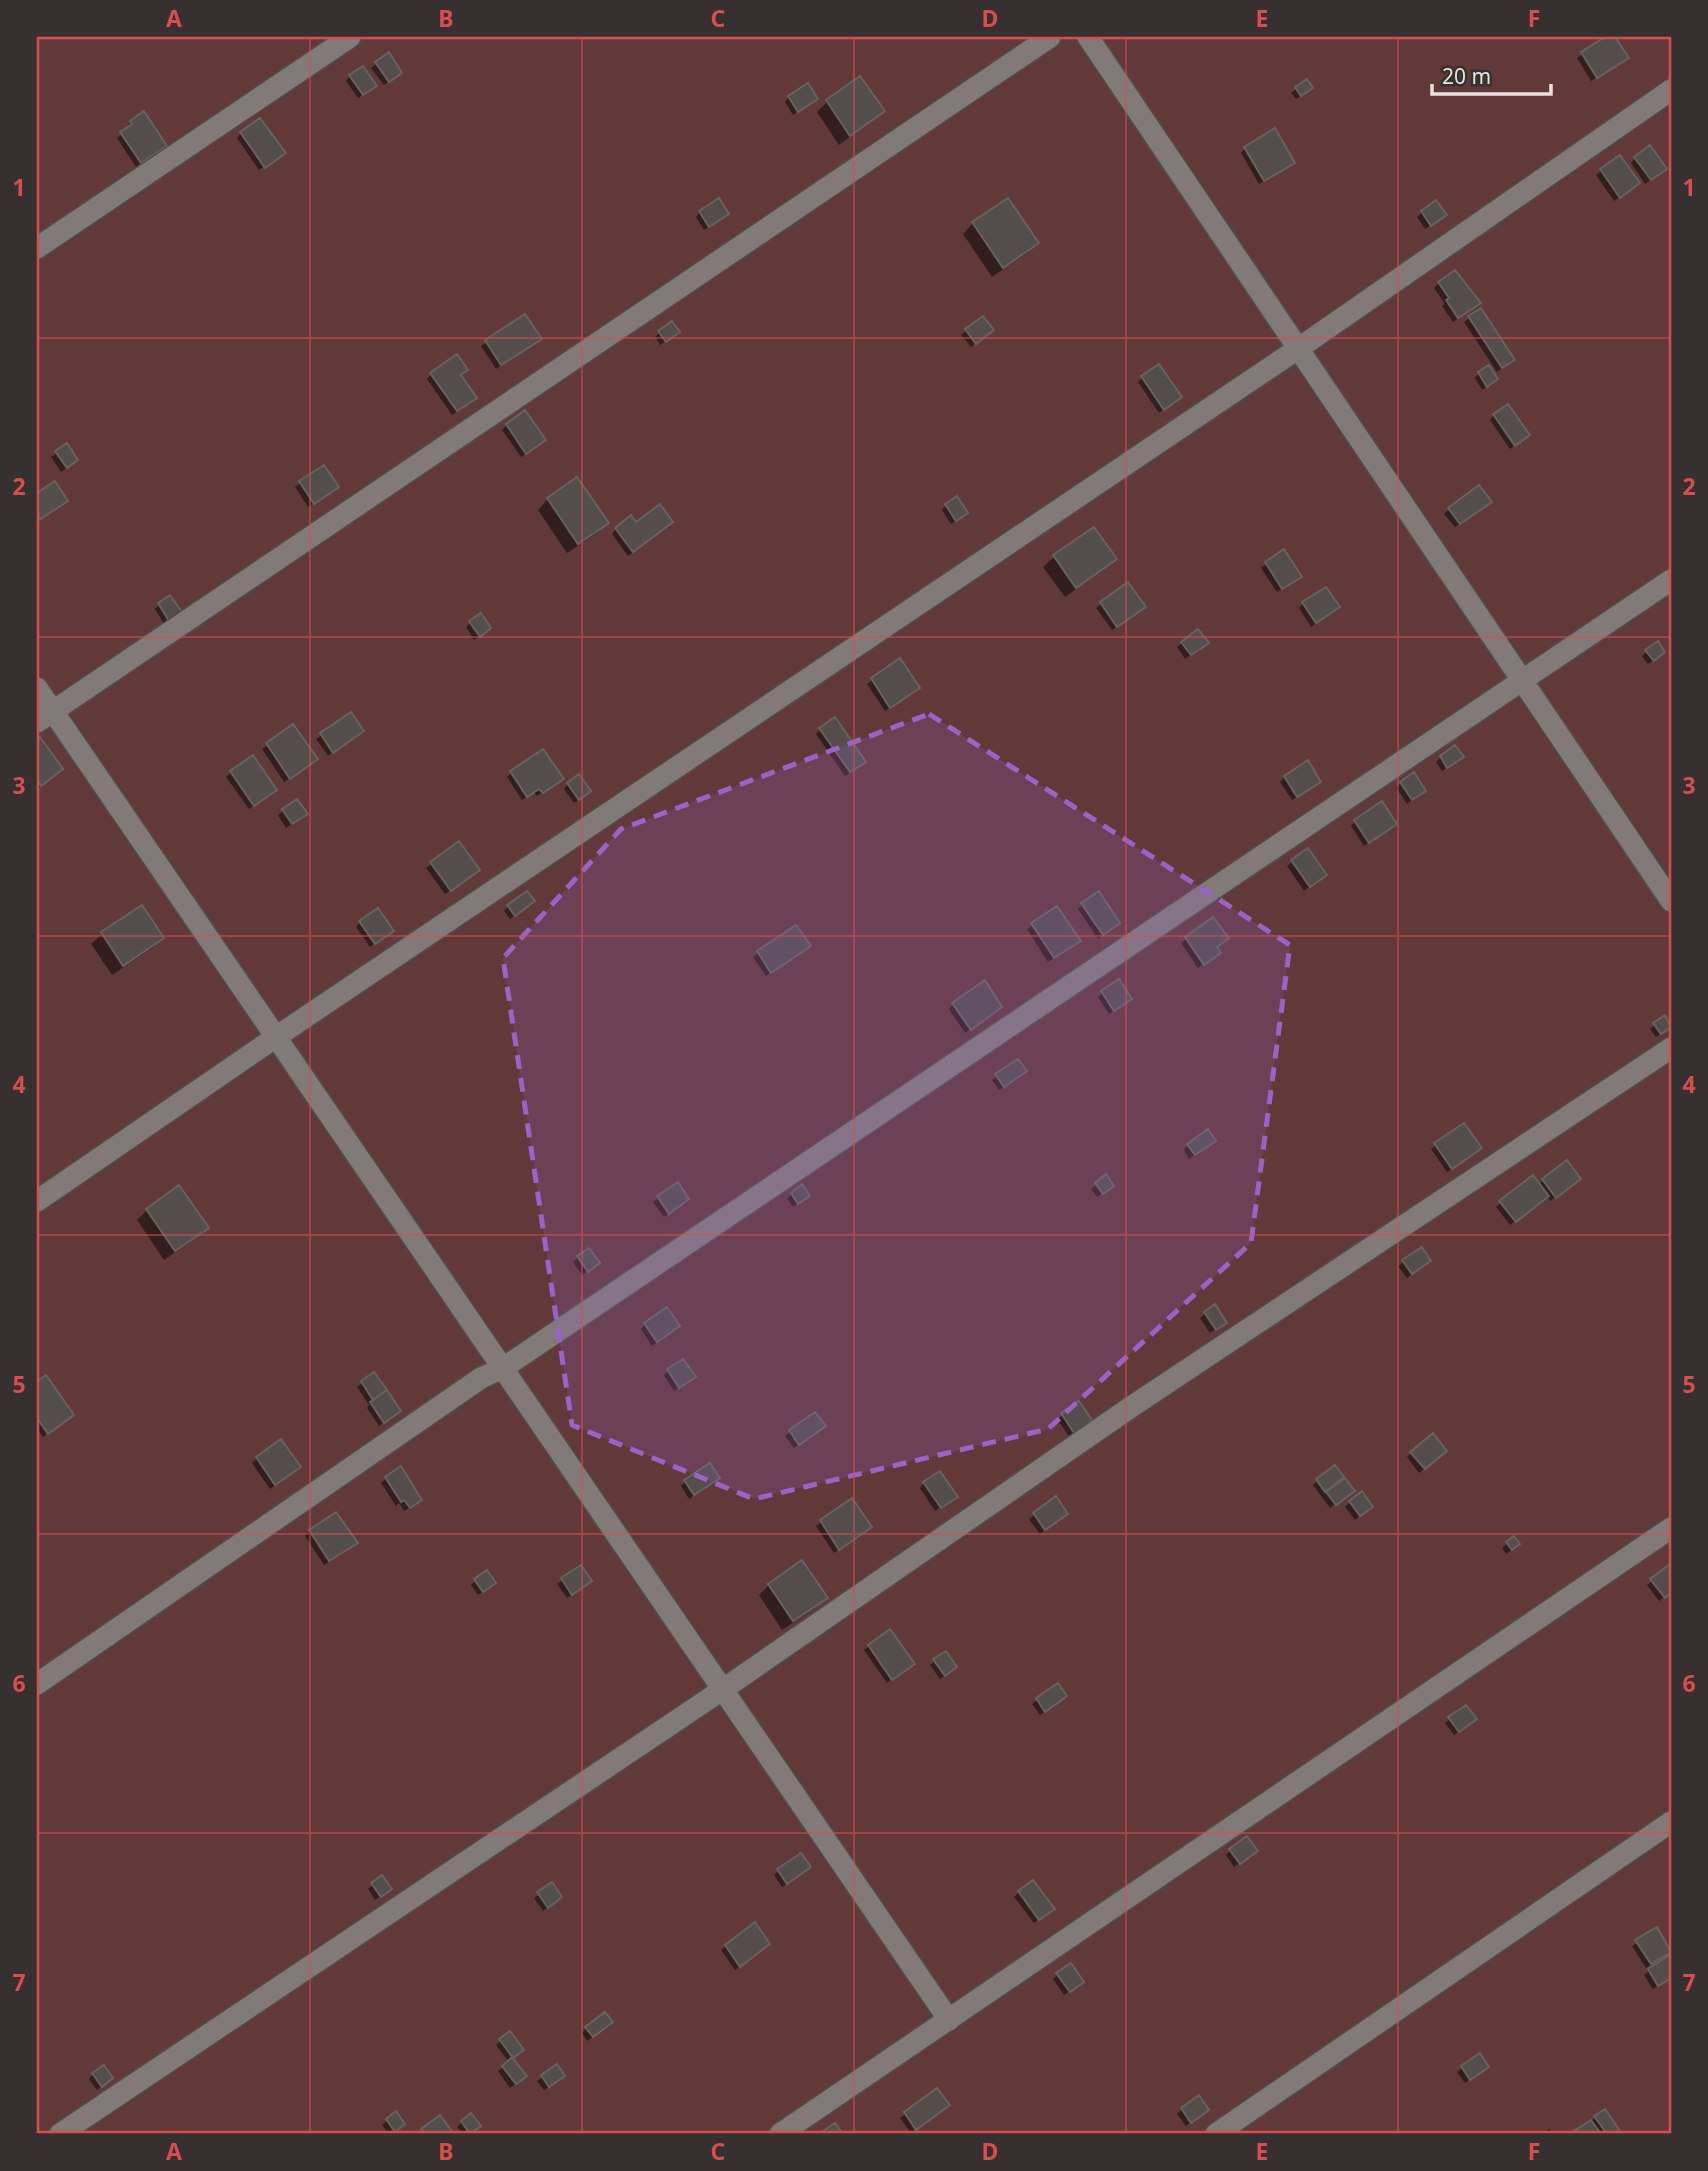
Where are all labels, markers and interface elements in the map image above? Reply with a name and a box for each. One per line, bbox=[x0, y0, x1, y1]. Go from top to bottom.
text: A bbox=[166, 2, 182, 34]
text: B bbox=[438, 2, 454, 34]
text: C bbox=[711, 2, 726, 34]
text: D bbox=[982, 2, 998, 34]
text: E bbox=[1256, 2, 1268, 34]
text: F bbox=[1528, 2, 1540, 34]
scale bar bbox=[1432, 52, 1550, 96]
text: 20 m bbox=[1442, 62, 1491, 90]
text: 1 bbox=[12, 171, 26, 203]
text: 1 bbox=[1682, 171, 1696, 203]
text: 2 bbox=[12, 470, 26, 502]
text: 2 bbox=[1682, 470, 1696, 502]
text: 3 bbox=[12, 769, 26, 801]
text: 3 bbox=[1682, 769, 1696, 801]
text: 4 bbox=[12, 1068, 26, 1100]
text: 4 bbox=[1682, 1068, 1696, 1100]
text: 5 bbox=[12, 1368, 26, 1400]
text: 5 bbox=[1682, 1368, 1696, 1400]
text: 6 bbox=[12, 1667, 26, 1699]
text: 6 bbox=[1682, 1667, 1696, 1699]
text: 7 bbox=[12, 1966, 26, 1998]
text: 7 bbox=[1682, 1966, 1696, 1998]
text: A bbox=[166, 2135, 182, 2167]
text: B bbox=[438, 2135, 454, 2167]
text: C bbox=[711, 2135, 726, 2167]
text: D bbox=[982, 2135, 998, 2167]
text: E bbox=[1256, 2135, 1268, 2167]
text: F bbox=[1528, 2135, 1540, 2167]

